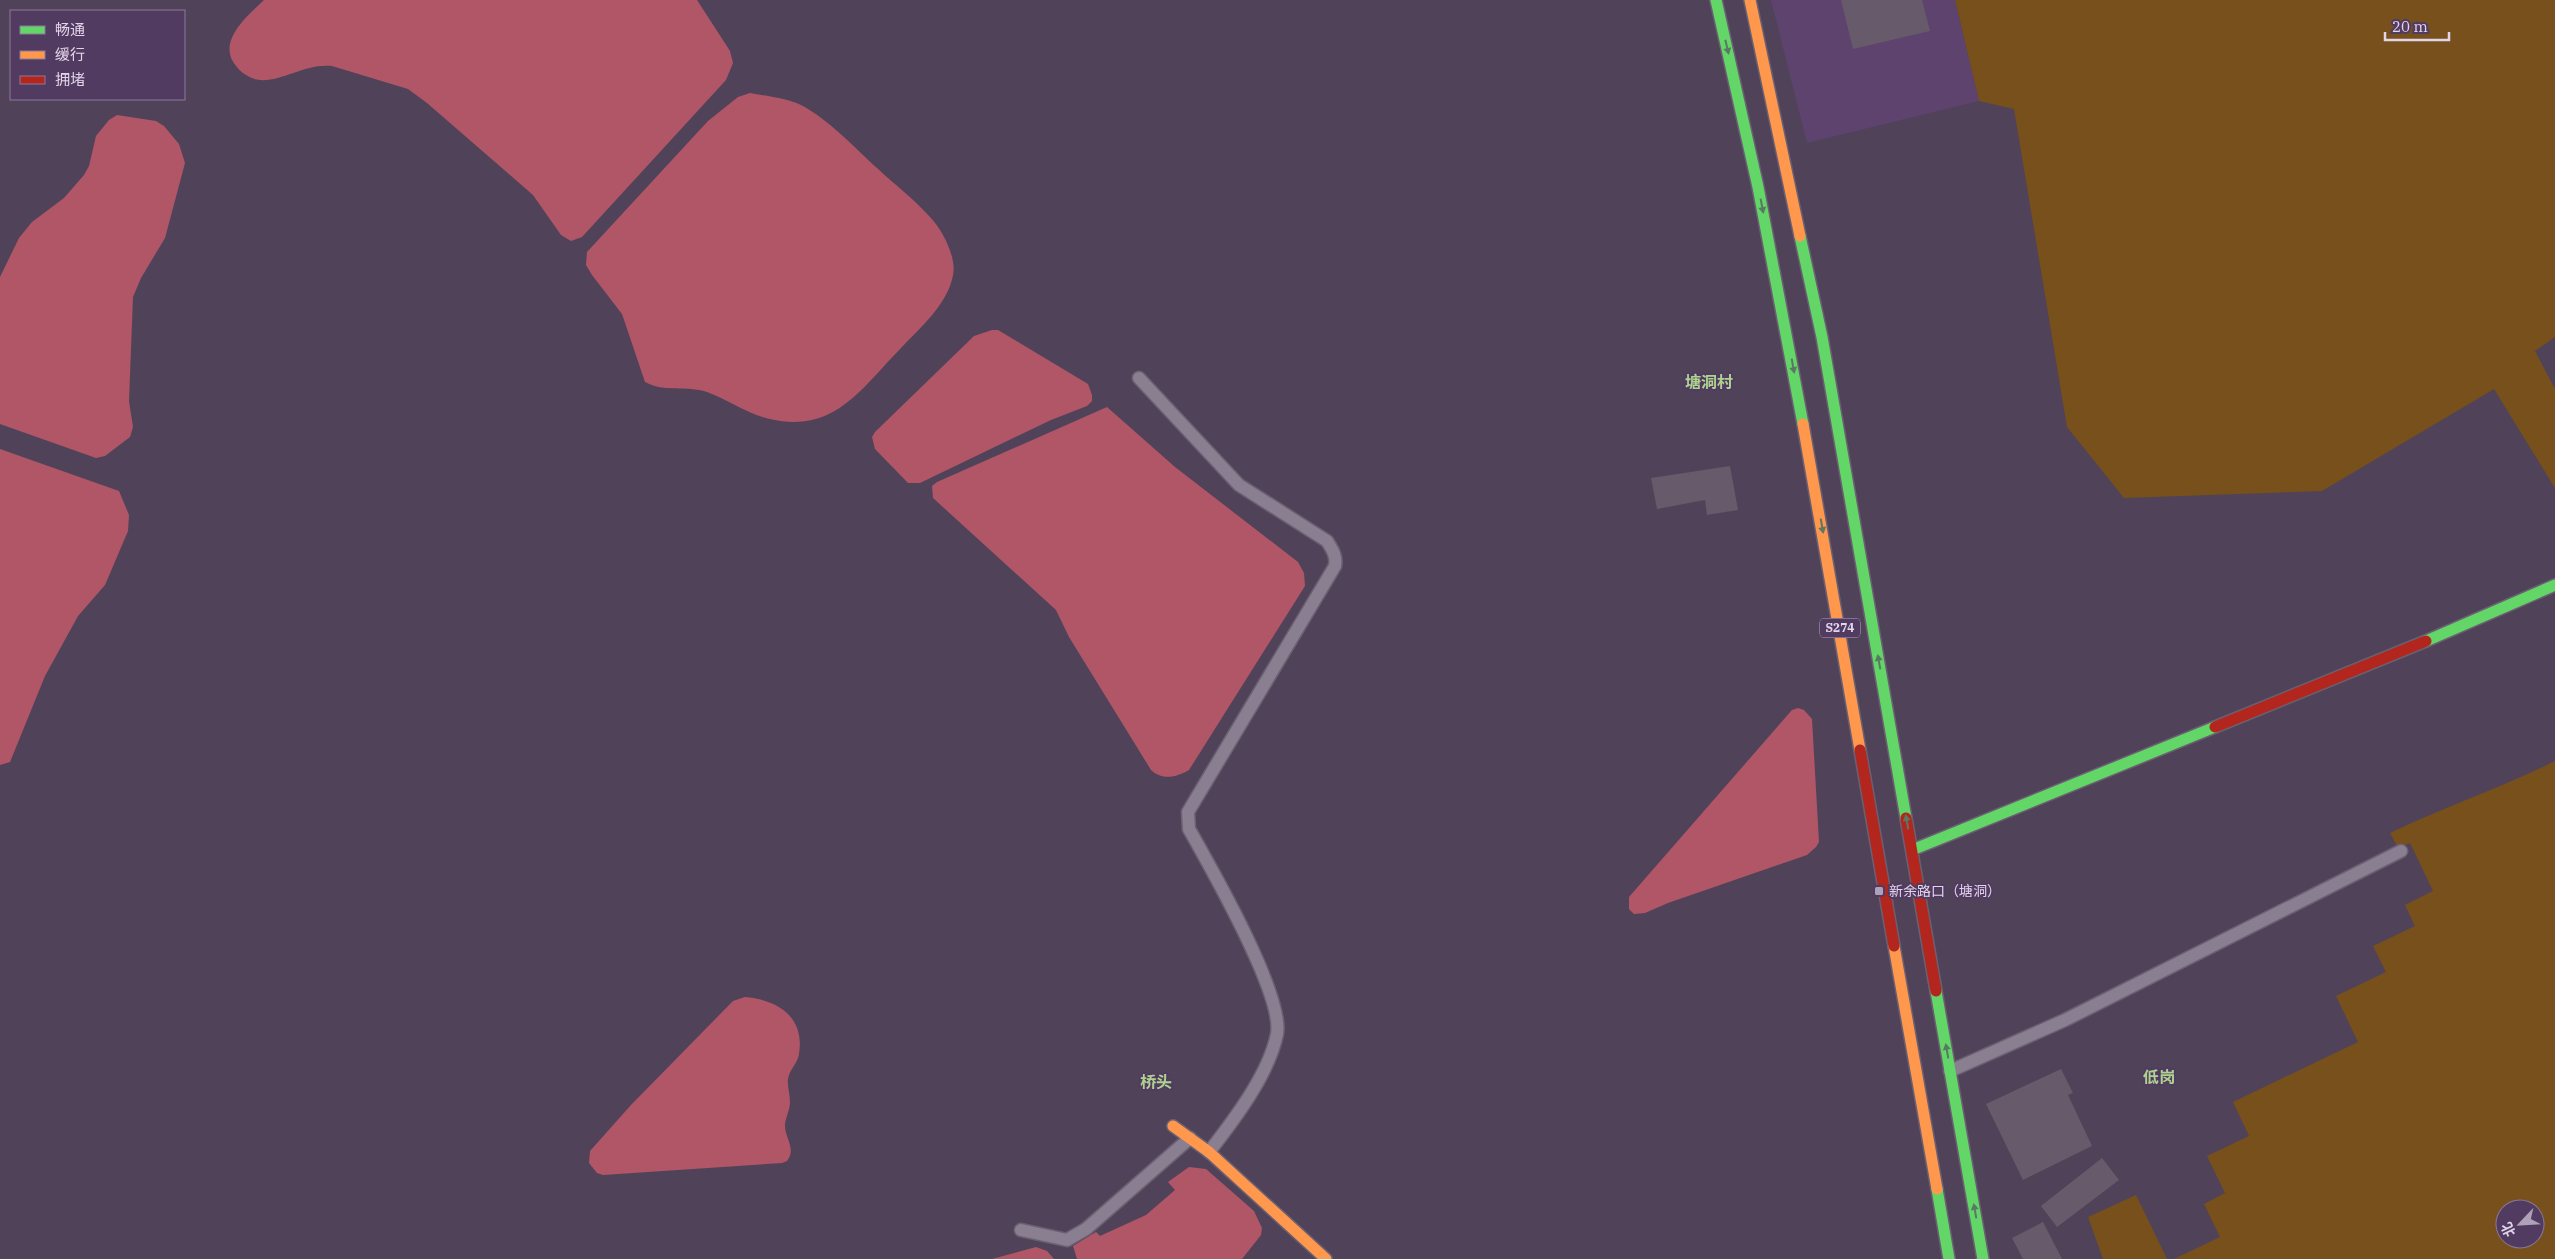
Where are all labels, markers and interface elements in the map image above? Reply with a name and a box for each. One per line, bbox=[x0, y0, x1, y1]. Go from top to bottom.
legend bbox=[10, 10, 185, 100]
scale bar bbox=[2385, 10, 2449, 42]
text: 20 m bbox=[2392, 17, 2428, 36]
text: 畅通 bbox=[55, 20, 85, 39]
one-way arrow bbox=[1723, 40, 1731, 55]
text: 缓行 bbox=[55, 45, 85, 64]
text: 拥堵 bbox=[55, 70, 85, 89]
one-way arrow bbox=[1758, 199, 1766, 215]
one-way arrow bbox=[1790, 358, 1798, 374]
district label: 塘洞村 bbox=[1685, 372, 1733, 392]
one-way arrow bbox=[1818, 518, 1826, 534]
road number: S274 bbox=[1820, 618, 1860, 638]
one-way arrow bbox=[1875, 653, 1883, 669]
one-way arrow bbox=[1902, 813, 1910, 829]
place label: 新余路口（塘洞） bbox=[1889, 882, 2001, 900]
marker: 新余路口（塘洞） bbox=[1873, 885, 1885, 897]
one-way arrow bbox=[1942, 1043, 1950, 1059]
district label: 低岗 bbox=[2143, 1067, 2175, 1087]
district label: 桥头 bbox=[1140, 1072, 1172, 1092]
north arrow bbox=[2495, 1199, 2545, 1249]
one-way arrow bbox=[1970, 1203, 1978, 1219]
text: 北 bbox=[2497, 1219, 2519, 1240]

